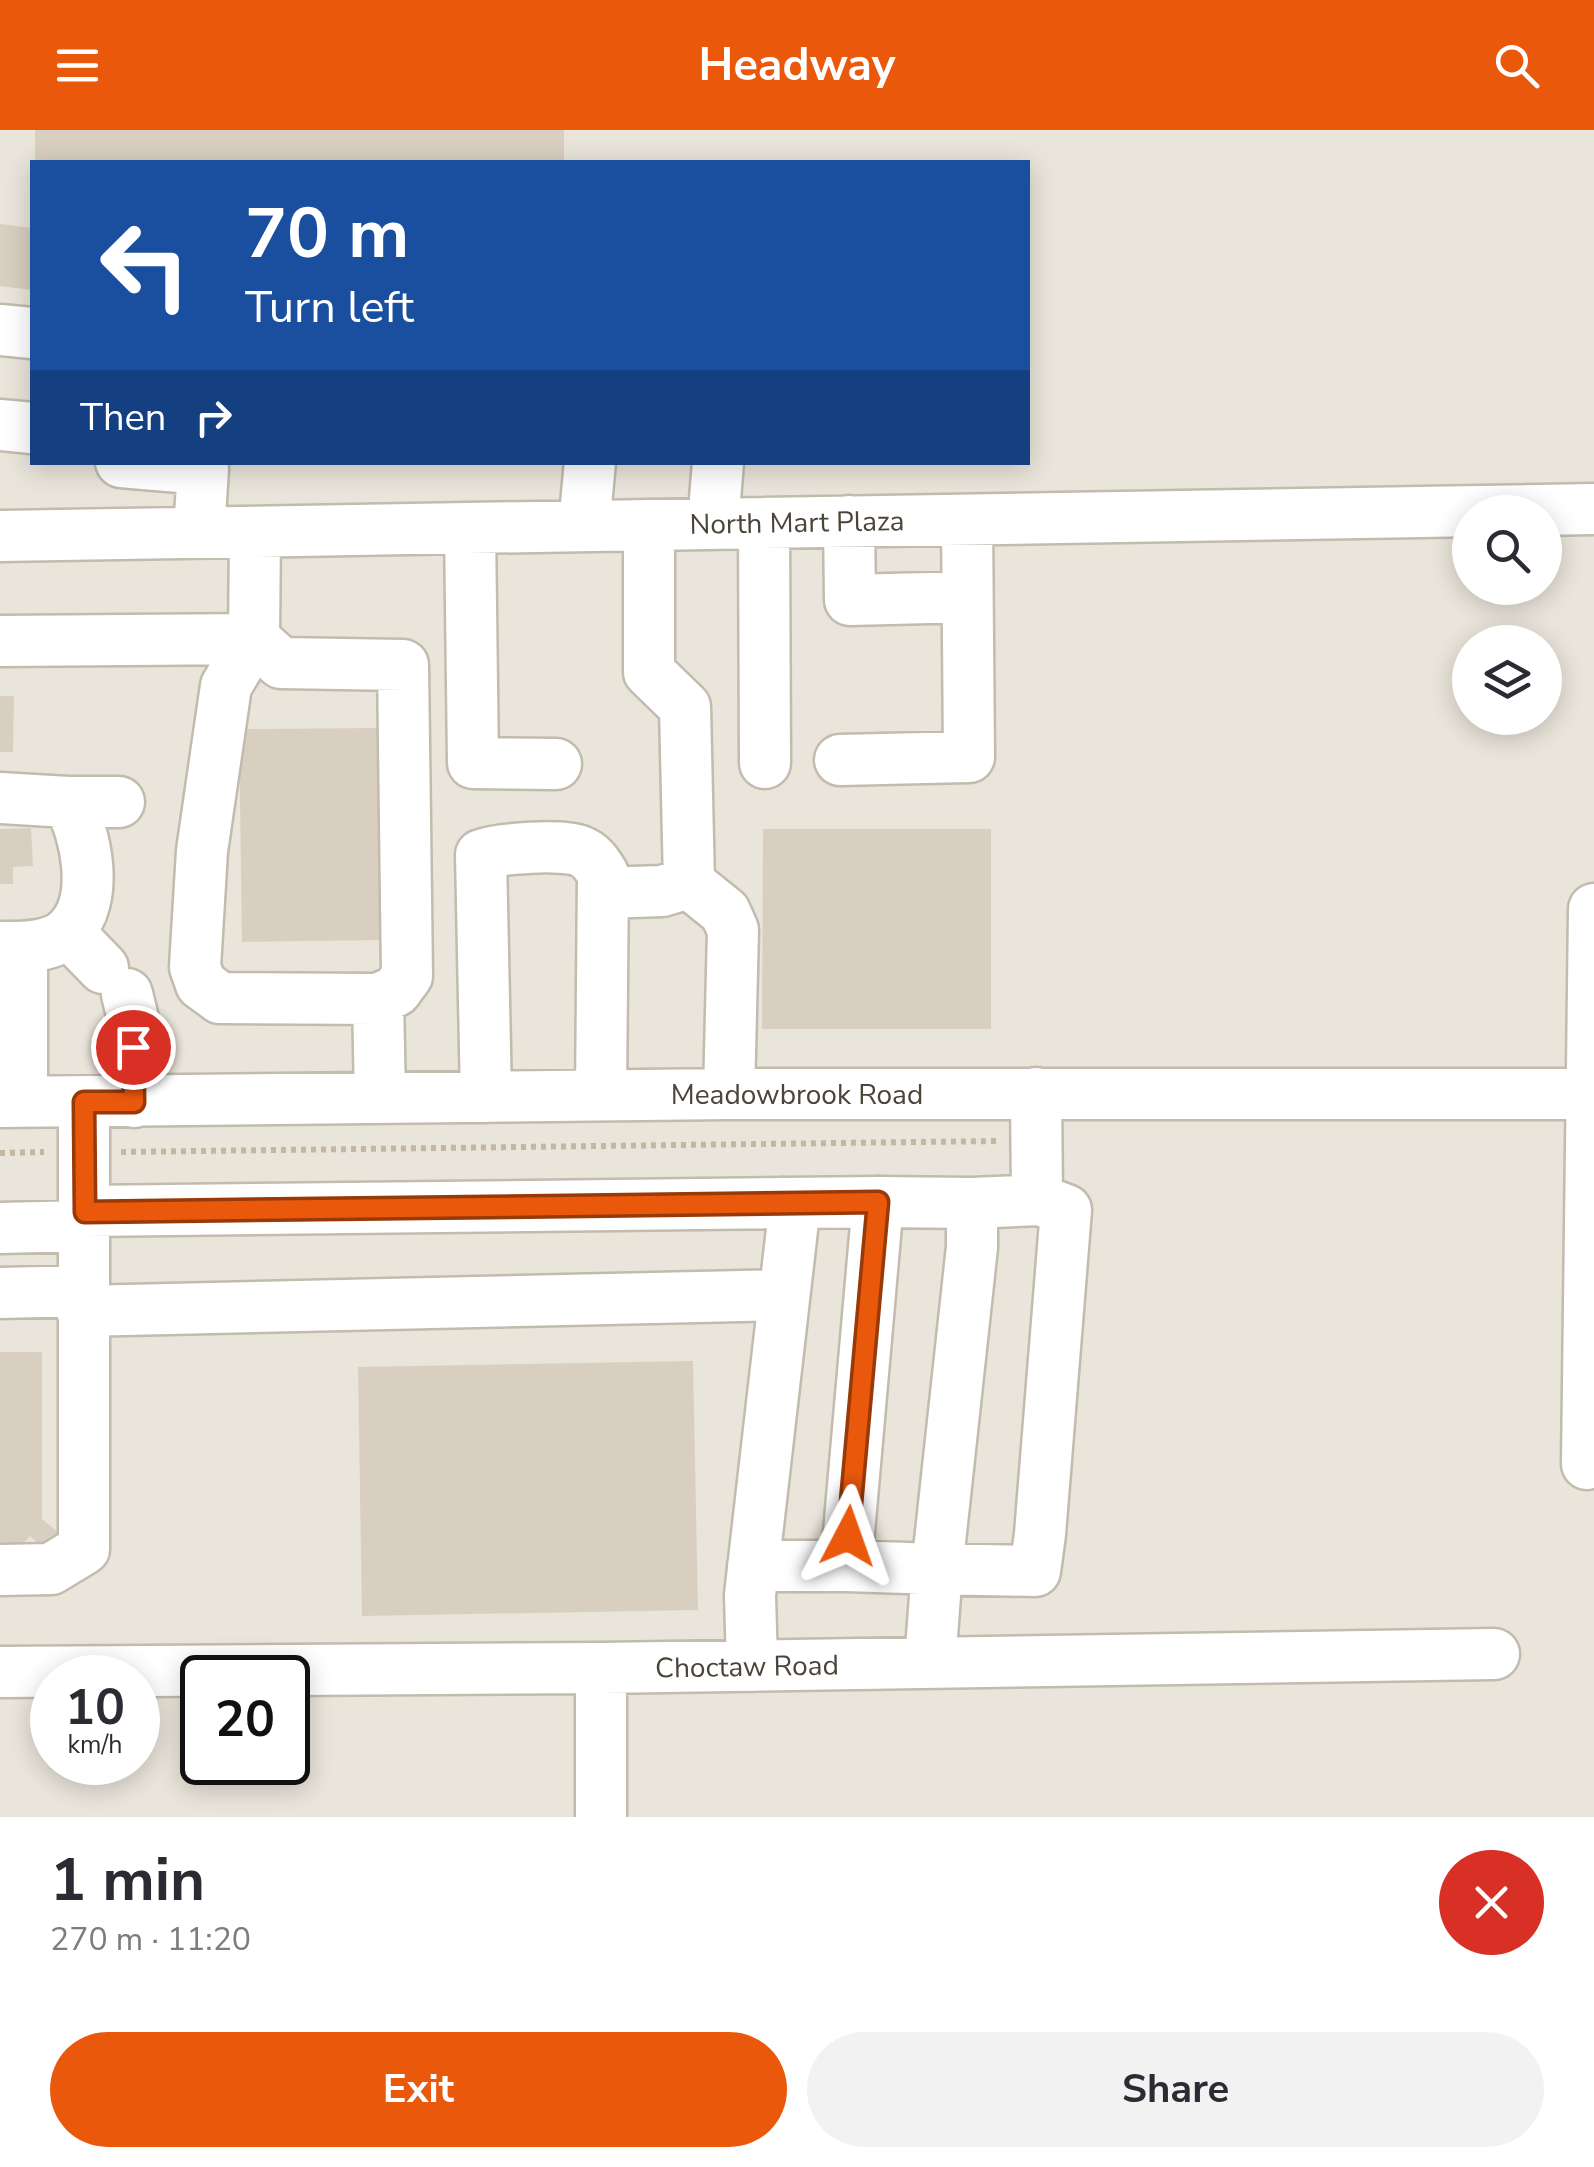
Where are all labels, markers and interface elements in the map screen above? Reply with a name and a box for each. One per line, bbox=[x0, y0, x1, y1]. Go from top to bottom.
text: Headway bbox=[699, 35, 895, 96]
icon: menu bbox=[50, 38, 105, 93]
icon: search bbox=[1489, 38, 1544, 93]
text: 70 m bbox=[245, 186, 409, 282]
icon: left bbox=[80, 200, 210, 330]
text: Turn left bbox=[245, 277, 414, 338]
icon: right bbox=[186, 390, 241, 445]
text: Then bbox=[80, 392, 166, 443]
map controls bbox=[1452, 495, 1562, 735]
button: search bbox=[1452, 495, 1562, 605]
street label: North Mart Plaza bbox=[689, 502, 905, 544]
button: layers bbox=[1452, 625, 1562, 735]
pin bbox=[91, 1005, 176, 1090]
icon: arrive bbox=[106, 1020, 161, 1075]
street label: Meadowbrook Road bbox=[671, 1076, 923, 1114]
position arrow bbox=[796, 1484, 900, 1588]
street label: Choctaw Road bbox=[655, 1646, 839, 1688]
speed limit sign: 20 bbox=[180, 1655, 310, 1785]
text: 10 bbox=[65, 1673, 125, 1742]
text: km/h bbox=[67, 1728, 123, 1762]
text: 1 min bbox=[50, 1839, 205, 1921]
button: close bbox=[1439, 1850, 1544, 1955]
text: 270 m · 11:20 bbox=[50, 1918, 251, 1961]
button: Exit bbox=[50, 2032, 787, 2147]
button: Share bbox=[807, 2032, 1544, 2147]

